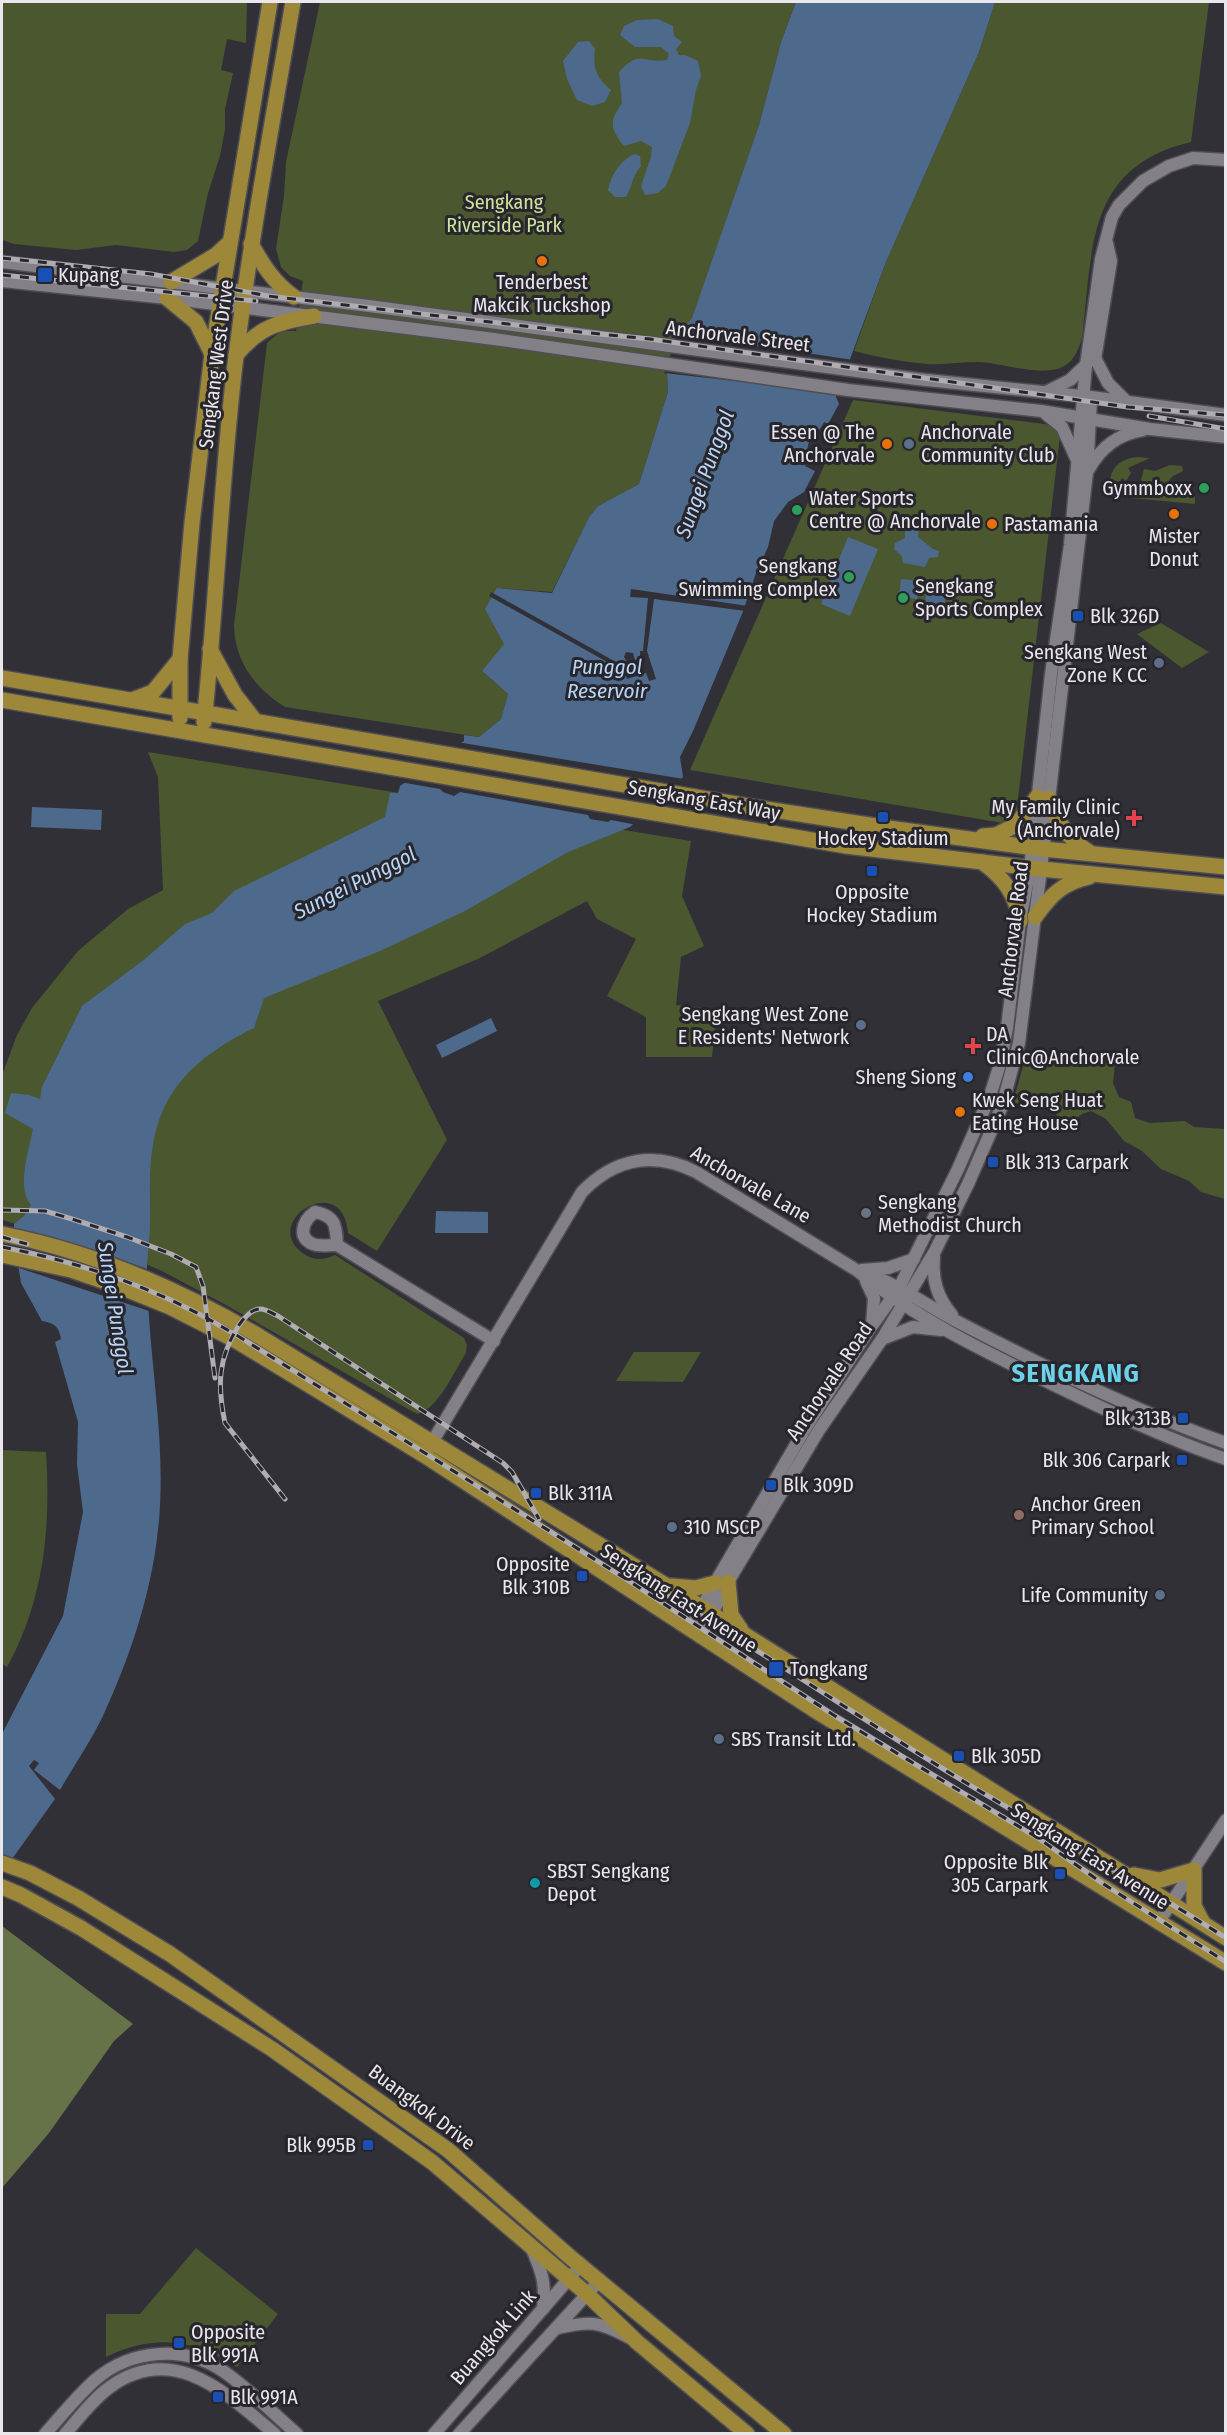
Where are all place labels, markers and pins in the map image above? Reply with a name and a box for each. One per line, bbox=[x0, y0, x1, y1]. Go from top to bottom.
marker: Tenderbest Makcik Tuckshop bbox=[535, 254, 549, 268]
place label: Kupang bbox=[58, 263, 120, 287]
marker: Kupang bbox=[36, 266, 54, 284]
place label: Tenderbest Makcik Tuckshop bbox=[473, 270, 611, 317]
place label: Essen @ The Anchorvale bbox=[771, 420, 875, 467]
place label: Anchorvale Community Club bbox=[921, 420, 1055, 467]
marker: Essen @ The Anchorvale bbox=[880, 437, 894, 451]
marker: Anchorvale Community Club bbox=[902, 437, 916, 451]
place label: Gymmboxx bbox=[1102, 476, 1192, 500]
marker: Gymmboxx bbox=[1197, 481, 1211, 495]
place label: Water Sports Centre @ Anchorvale bbox=[809, 486, 981, 533]
marker: Water Sports Centre @ Anchorvale bbox=[790, 503, 804, 517]
marker: Mister Donut bbox=[1167, 507, 1181, 521]
place label: Pastamania bbox=[1004, 512, 1098, 536]
marker: Pastamania bbox=[985, 517, 999, 531]
place label: Mister Donut bbox=[1149, 524, 1199, 571]
place label: Sengkang Swimming Complex bbox=[679, 554, 838, 601]
marker: Sengkang Swimming Complex bbox=[842, 570, 856, 584]
place label: Sengkang Sports Complex bbox=[915, 574, 1043, 621]
marker: Sengkang Sports Complex bbox=[896, 591, 910, 605]
place label: Blk 326D bbox=[1090, 604, 1159, 628]
marker: Blk 326D bbox=[1071, 609, 1085, 623]
place label: Sengkang West Zone K CC bbox=[1024, 640, 1147, 687]
marker: Sengkang West Zone K CC bbox=[1152, 656, 1166, 670]
place label: My Family Clinic (Anchorvale) bbox=[991, 795, 1120, 842]
marker: My Family Clinic (Anchorvale) bbox=[1125, 809, 1143, 827]
marker: Hockey Stadium bbox=[876, 810, 890, 824]
place label: Hockey Stadium bbox=[817, 826, 949, 850]
marker: Opposite Hockey Stadium bbox=[865, 864, 879, 878]
place label: Opposite Hockey Stadium bbox=[806, 880, 938, 927]
place label: Sengkang West Zone E Residents' Network bbox=[678, 1002, 850, 1049]
marker: Sengkang West Zone E Residents' Network bbox=[854, 1018, 868, 1032]
place label: DA Clinic@Anchorvale bbox=[986, 1022, 1139, 1069]
marker: DA Clinic@Anchorvale bbox=[964, 1037, 982, 1055]
place label: Sheng Siong bbox=[856, 1065, 957, 1089]
marker: Sheng Siong bbox=[961, 1070, 975, 1084]
place label: Kwek Seng Huat Eating House bbox=[972, 1088, 1103, 1135]
marker: Kwek Seng Huat Eating House bbox=[953, 1105, 967, 1119]
place label: Blk 313 Carpark bbox=[1005, 1150, 1129, 1174]
marker: Blk 313 Carpark bbox=[986, 1155, 1000, 1169]
place label: Sengkang Methodist Church bbox=[878, 1190, 1022, 1237]
marker: Sengkang Methodist Church bbox=[859, 1206, 873, 1220]
place label: Blk 313B bbox=[1104, 1406, 1171, 1430]
marker: Blk 313B bbox=[1176, 1411, 1190, 1425]
place label: Blk 306 Carpark bbox=[1042, 1448, 1171, 1472]
marker: Blk 306 Carpark bbox=[1175, 1453, 1189, 1467]
place label: Blk 309D bbox=[783, 1473, 854, 1497]
marker: Blk 309D bbox=[764, 1478, 778, 1492]
place label: Blk 311A bbox=[548, 1481, 613, 1505]
marker: Blk 311A bbox=[529, 1486, 543, 1500]
place label: Anchor Green Primary School bbox=[1031, 1492, 1154, 1539]
marker: Anchor Green Primary School bbox=[1012, 1508, 1026, 1522]
place label: 310 MSCP bbox=[684, 1515, 760, 1539]
marker: 310 MSCP bbox=[665, 1520, 679, 1534]
place label: Opposite Blk 310B bbox=[496, 1552, 570, 1599]
marker: Opposite Blk 310B bbox=[575, 1569, 589, 1583]
place label: Life Community bbox=[1021, 1583, 1148, 1607]
marker: Life Community bbox=[1153, 1588, 1167, 1602]
place label: Tongkang bbox=[790, 1657, 868, 1681]
marker: Tongkang bbox=[767, 1660, 785, 1678]
place label: SBS Transit Ltd. bbox=[731, 1727, 856, 1751]
marker: SBS Transit Ltd. bbox=[712, 1732, 726, 1746]
place label: Blk 305D bbox=[971, 1744, 1041, 1768]
marker: Blk 305D bbox=[952, 1749, 966, 1763]
place label: Opposite Blk 305 Carpark bbox=[944, 1850, 1049, 1897]
place label: SBST Sengkang Depot bbox=[547, 1859, 670, 1906]
marker: Opposite Blk 305 Carpark bbox=[1053, 1867, 1067, 1881]
marker: SBST Sengkang Depot bbox=[528, 1876, 542, 1890]
place label: Blk 995B bbox=[286, 2133, 356, 2157]
marker: Blk 995B bbox=[361, 2138, 375, 2152]
place label: Opposite Blk 991A bbox=[191, 2320, 265, 2367]
marker: Opposite Blk 991A bbox=[172, 2336, 186, 2350]
place label: Blk 991A bbox=[230, 2385, 298, 2409]
marker: Blk 991A bbox=[211, 2390, 225, 2404]

